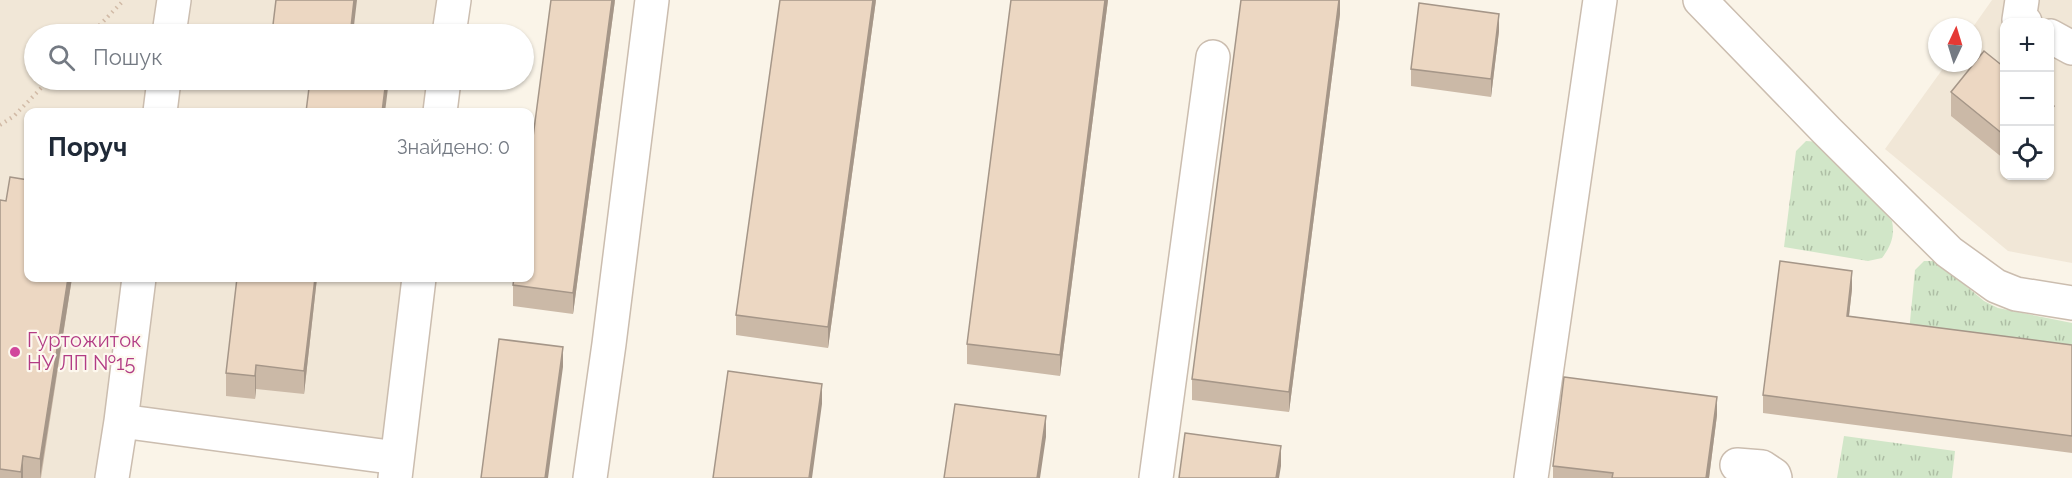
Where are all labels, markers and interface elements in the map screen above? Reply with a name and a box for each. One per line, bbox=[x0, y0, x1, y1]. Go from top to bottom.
north arrow bbox=[1928, 18, 1982, 72]
map controls bbox=[2000, 18, 2054, 180]
button: + bbox=[2000, 18, 2054, 72]
search box bbox=[24, 24, 534, 90]
icon: search bbox=[45, 41, 78, 74]
text: Пошук bbox=[93, 44, 163, 70]
button: − bbox=[2000, 72, 2054, 126]
button: locate bbox=[2000, 126, 2054, 180]
text: Поруч bbox=[48, 132, 127, 162]
text: Знайдено: 0 bbox=[397, 135, 510, 159]
place label: Гуртожиток НУ ЛП №15 bbox=[27, 328, 141, 375]
marker: Гуртожиток НУ ЛП №15 bbox=[8, 345, 22, 359]

